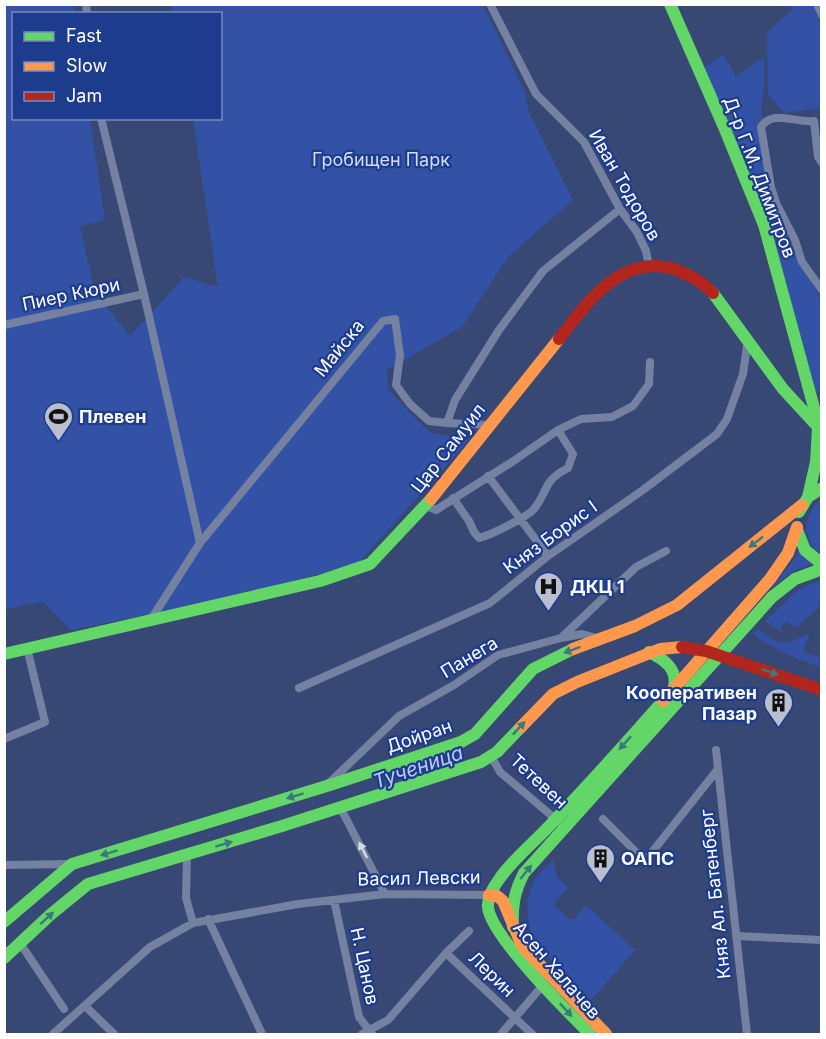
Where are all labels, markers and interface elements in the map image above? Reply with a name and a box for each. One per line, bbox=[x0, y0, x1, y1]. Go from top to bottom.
legend bbox=[12, 12, 222, 120]
text: Fast bbox=[66, 25, 102, 46]
text: Slow bbox=[66, 55, 107, 76]
text: Jam bbox=[66, 85, 102, 106]
street label: Д-р Г.М. Димитров bbox=[720, 93, 800, 261]
street label: Иван Тодоров bbox=[585, 126, 665, 244]
park label: Гробищен Парк bbox=[312, 149, 450, 170]
street label: Пиер Кюри bbox=[20, 273, 122, 315]
street label: Майска bbox=[310, 315, 368, 381]
street label: Цар Самуил bbox=[407, 399, 489, 497]
sports icon: Плевен bbox=[42, 400, 74, 442]
place label: Плевен bbox=[79, 406, 146, 427]
street label: Княз Борис I bbox=[499, 496, 601, 578]
one-way arrow bbox=[748, 535, 764, 548]
hospital icon: ДКЦ 1 bbox=[533, 570, 565, 612]
place label: ДКЦ 1 bbox=[570, 576, 624, 597]
street label: Панега bbox=[437, 632, 501, 682]
one-way arrow bbox=[562, 645, 580, 655]
one-way arrow bbox=[762, 668, 780, 678]
place label: Кооперативен Пазар bbox=[626, 682, 757, 724]
building icon: Кооперативен Пазар bbox=[762, 686, 794, 728]
street label: Дойран bbox=[383, 715, 455, 757]
one-way arrow bbox=[512, 721, 526, 736]
one-way arrow bbox=[619, 735, 632, 750]
water label: Тученица bbox=[370, 740, 466, 794]
street label: Тетевен bbox=[506, 749, 572, 813]
one-way arrow bbox=[286, 791, 304, 801]
street label: Княз Ал. Батенберг bbox=[696, 808, 734, 980]
one-way arrow bbox=[215, 838, 233, 848]
one-way arrow bbox=[358, 842, 368, 859]
building icon: ОАПС bbox=[584, 842, 616, 884]
place label: ОАПС bbox=[621, 848, 674, 869]
one-way arrow bbox=[100, 849, 118, 858]
one-way arrow bbox=[519, 865, 532, 880]
street label: Васил Левски bbox=[357, 866, 481, 890]
one-way arrow bbox=[39, 912, 54, 925]
street label: Асен Халачев bbox=[509, 917, 605, 1023]
street label: Н. Цанов bbox=[347, 926, 383, 1006]
street label: Лерин bbox=[464, 947, 520, 1001]
one-way arrow bbox=[559, 1002, 573, 1016]

